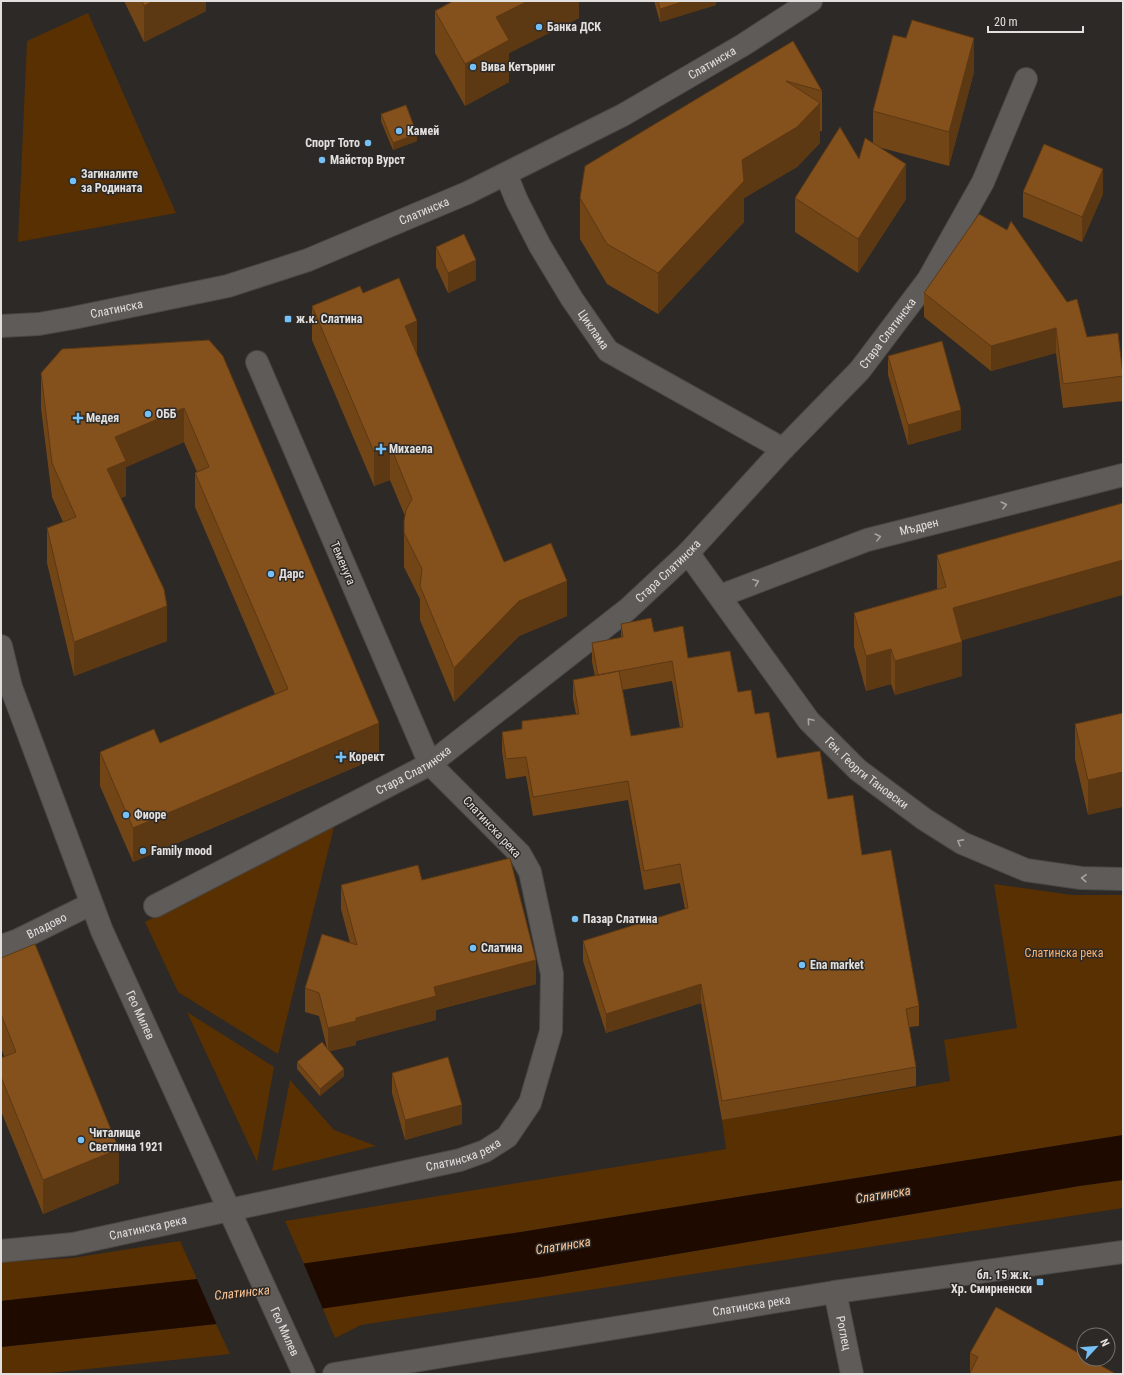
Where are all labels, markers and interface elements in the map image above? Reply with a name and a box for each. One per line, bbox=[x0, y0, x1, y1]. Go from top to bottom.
scale bar bbox=[988, 8, 1083, 34]
text: 20 m bbox=[994, 15, 1018, 29]
place label: Банка ДСК bbox=[547, 20, 601, 34]
marker: Банка ДСК bbox=[534, 22, 544, 32]
street label: Слатинска bbox=[686, 44, 739, 82]
place label: Вива Кетъринг bbox=[481, 60, 556, 74]
marker: Вива Кетъринг bbox=[468, 62, 478, 72]
place label: Камей bbox=[407, 124, 439, 138]
marker: Камей bbox=[394, 126, 404, 136]
place label: Спорт Тото bbox=[305, 136, 360, 150]
marker: Спорт Тото bbox=[363, 138, 373, 148]
place label: Майстор Вурст bbox=[330, 153, 406, 167]
marker: Майстор Вурст bbox=[317, 155, 327, 165]
place label: Загиналите за Родината bbox=[81, 167, 143, 195]
marker: Загиналите за Родината bbox=[68, 176, 78, 186]
street label: Слатинска bbox=[397, 194, 452, 228]
street label: Стара Слатинска bbox=[856, 295, 919, 372]
street label: Слатинска bbox=[89, 297, 144, 321]
street label: Циклама bbox=[575, 307, 612, 352]
place label: ж.к. Слатина bbox=[296, 312, 363, 326]
marker: ж.к. Слатина bbox=[283, 314, 293, 324]
place label: ОББ bbox=[156, 407, 177, 421]
marker: ОББ bbox=[143, 409, 153, 419]
place label: Медея bbox=[86, 411, 119, 425]
marker: Медея bbox=[73, 413, 83, 423]
place label: Михаела bbox=[389, 442, 433, 456]
marker: Михаела bbox=[376, 444, 386, 454]
one-way arrow bbox=[1001, 501, 1008, 510]
street label: Мъдрен bbox=[898, 515, 940, 538]
one-way arrow bbox=[875, 533, 882, 542]
street label: Стара Слатинска bbox=[632, 537, 704, 606]
street label: Теменуга bbox=[328, 539, 359, 587]
place label: Дарс bbox=[279, 567, 304, 581]
marker: Дарс bbox=[266, 569, 276, 579]
one-way arrow bbox=[753, 579, 760, 587]
one-way arrow bbox=[807, 718, 814, 726]
street label: Ген. Георги Тановски bbox=[822, 734, 911, 812]
street label: Стара Слатинска bbox=[373, 743, 454, 798]
place label: Корект bbox=[349, 750, 385, 764]
marker: Корект bbox=[336, 752, 346, 762]
street label: Слатинска река bbox=[460, 793, 524, 861]
place label: Фиоре bbox=[134, 808, 167, 822]
marker: Фиоре bbox=[121, 810, 131, 820]
one-way arrow bbox=[957, 839, 964, 847]
place label: Family mood bbox=[151, 844, 212, 858]
marker: Family mood bbox=[138, 846, 148, 856]
one-way arrow bbox=[1081, 873, 1087, 882]
street label: Владово bbox=[24, 910, 69, 942]
place label: Пазар Слатина bbox=[583, 912, 658, 926]
marker: Пазар Слатина bbox=[570, 914, 580, 924]
place label: Слатина bbox=[481, 941, 523, 955]
marker: Слатина bbox=[468, 943, 478, 953]
park label: Слатинска река bbox=[1025, 946, 1104, 960]
place label: Ena market bbox=[810, 958, 864, 972]
marker: Ena market bbox=[797, 960, 807, 970]
street label: Гео Милев bbox=[123, 988, 158, 1042]
place label: Читалище Светлина 1921 bbox=[89, 1126, 163, 1154]
marker: Читалище Светлина 1921 bbox=[76, 1135, 86, 1145]
street label: Слатинска река bbox=[425, 1136, 504, 1174]
water label: Слатинска bbox=[854, 1183, 912, 1206]
street label: Слатинска река bbox=[108, 1212, 188, 1243]
water label: Слатинска bbox=[534, 1234, 592, 1257]
place label: бл. 15 ж.к. Хр. Смирненски bbox=[951, 1268, 1032, 1296]
marker: бл. 15 ж.к. Хр. Смирненски bbox=[1035, 1277, 1045, 1287]
water label: Слатинска bbox=[214, 1282, 271, 1303]
street label: Слатинска река bbox=[711, 1292, 792, 1319]
street label: Гео Милев bbox=[268, 1305, 302, 1358]
street label: Роглец bbox=[833, 1315, 854, 1352]
north arrow bbox=[1076, 1327, 1116, 1367]
text: N bbox=[1097, 1337, 1112, 1349]

